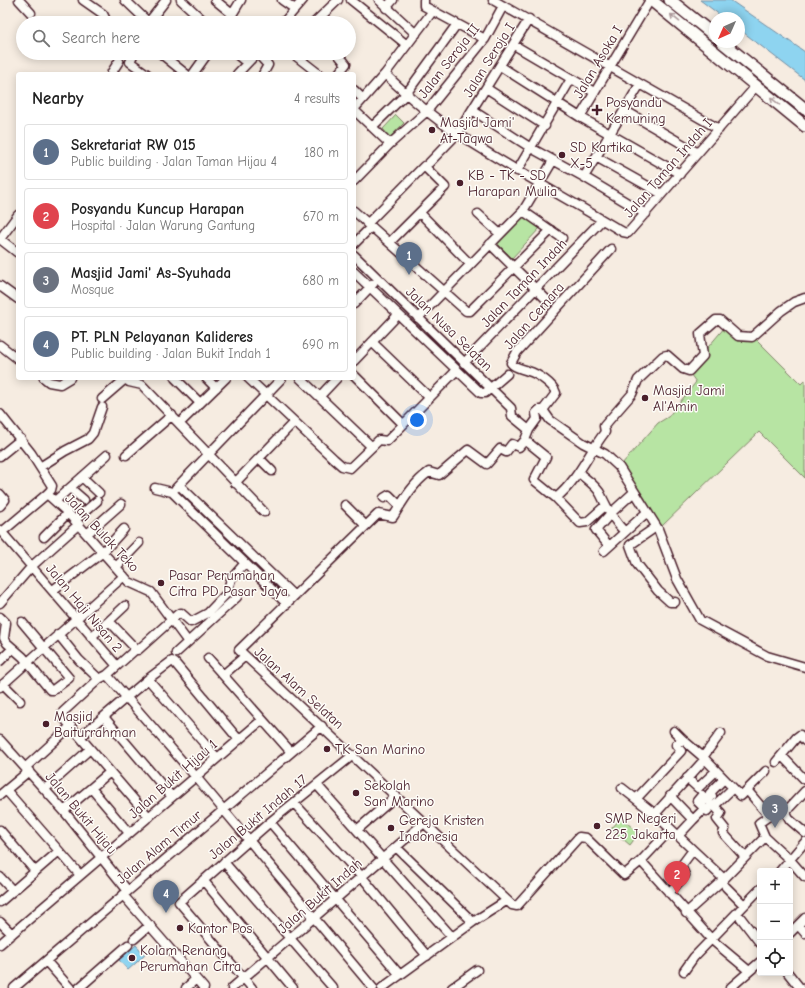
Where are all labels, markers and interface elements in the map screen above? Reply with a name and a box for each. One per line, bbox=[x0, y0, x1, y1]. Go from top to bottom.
north arrow bbox=[709, 12, 745, 48]
one-way arrow bbox=[669, 14, 680, 23]
search box bbox=[16, 16, 356, 60]
street label: Jalan Seroja II bbox=[415, 20, 483, 102]
street label: Jalan Seroja I bbox=[459, 20, 519, 100]
street label: Jalan Asoka I bbox=[570, 23, 626, 101]
icon: search bbox=[30, 27, 52, 49]
text: Search here bbox=[62, 29, 140, 47]
text: Nearby bbox=[32, 89, 83, 108]
text: 4 results bbox=[294, 91, 340, 106]
place label: Posyandu Kemuning bbox=[606, 94, 666, 127]
one-way arrow bbox=[770, 96, 781, 105]
marker: Posyandu Kemuning bbox=[591, 104, 603, 116]
place label: Masjid Jami' At-Taqwa bbox=[440, 114, 514, 147]
street label: Jalan Taman Indah I bbox=[620, 115, 716, 221]
marker: Masjid Jami' At-Taqwa bbox=[427, 125, 437, 135]
text: Sekretariat RW 015 bbox=[71, 136, 196, 154]
place label: SD Kartika X-5 bbox=[570, 139, 633, 172]
text: 1 bbox=[43, 145, 49, 160]
text: 180 m bbox=[304, 145, 339, 160]
marker: SD Kartika X-5 bbox=[557, 150, 567, 160]
text: Public building · Jalan Taman Hijau 4 bbox=[71, 154, 277, 169]
place label: KB - TK - SD Harapan Mulia bbox=[468, 167, 557, 200]
marker: KB - TK - SD Harapan Mulia bbox=[455, 178, 465, 188]
text: Posyandu Kuncup Harapan bbox=[71, 200, 244, 218]
text: 2 bbox=[43, 209, 49, 224]
text: 670 m bbox=[303, 209, 339, 224]
text: Hospital · Jalan Warung Gantung bbox=[71, 218, 255, 233]
street label: Jalan Taman Indah bbox=[478, 235, 570, 331]
pin: 1 bbox=[396, 242, 422, 275]
text: Masjid Jami' As-Syuhada bbox=[71, 264, 231, 282]
text: 3 bbox=[43, 273, 49, 288]
text: 680 m bbox=[302, 273, 339, 288]
street label: Jalan Cemara bbox=[500, 279, 568, 353]
text: Mosque bbox=[71, 282, 114, 297]
street label: Jalan Nusa Selatan bbox=[402, 283, 496, 375]
text: PT. PLN Pelayanan Kalideres bbox=[71, 328, 253, 346]
text: 4 bbox=[43, 337, 49, 352]
text: 690 m bbox=[302, 337, 339, 352]
text: Public building · Jalan Bukit Indah 1 bbox=[71, 346, 271, 361]
place label: Masjid Jami Al'Amin bbox=[653, 382, 725, 415]
marker: Masjid Jami Al'Amin bbox=[640, 393, 650, 403]
your location bbox=[407, 410, 427, 430]
street label: Jalan Bulak Teko bbox=[61, 490, 143, 576]
street label: Jalan Haji Nisan 2 bbox=[42, 560, 126, 656]
place label: Pasar Perumahan Citra PD Pasar Jaya bbox=[169, 567, 288, 600]
marker: Pasar Perumahan Citra PD Pasar Jaya bbox=[156, 578, 166, 588]
street label: Jalan Alam Selatan bbox=[251, 643, 347, 733]
place label: Masjid Baiturrahman bbox=[54, 708, 136, 741]
marker: Masjid Baiturrahman bbox=[41, 719, 51, 729]
street label: Jalan Bukit Hijau 1 bbox=[125, 736, 221, 822]
place label: TK San Marino bbox=[335, 741, 425, 758]
marker: TK San Marino bbox=[322, 744, 332, 754]
street label: Jalan Bukit Hijau bbox=[42, 769, 120, 857]
street label: Jalan Bukit Indah 17 bbox=[205, 771, 311, 863]
place label: Sekolah San Marino bbox=[364, 777, 434, 810]
marker: Sekolah San Marino bbox=[351, 788, 361, 798]
pin: 3 bbox=[762, 795, 788, 828]
street label: Jalan Alam Timur bbox=[113, 806, 205, 888]
place label: SMP Negeri 225 Jakarta bbox=[605, 810, 676, 843]
place label: Gereja Kristen Indonesia bbox=[399, 812, 484, 845]
marker: SMP Negeri 225 Jakarta bbox=[592, 821, 602, 831]
marker: Gereja Kristen Indonesia bbox=[386, 823, 396, 833]
street label: Jalan Bukit Indah bbox=[274, 855, 366, 937]
pin: 2 bbox=[664, 861, 690, 894]
map controls bbox=[757, 868, 793, 976]
button: + bbox=[757, 868, 793, 904]
pin: 4 bbox=[153, 880, 179, 913]
button: − bbox=[757, 904, 793, 940]
place label: Kantor Pos bbox=[188, 920, 253, 937]
marker: Kantor Pos bbox=[175, 923, 185, 933]
button: locate bbox=[757, 940, 793, 976]
place label: Kolam Renang Perumahan Citra bbox=[140, 942, 241, 975]
marker: Kolam Renang Perumahan Citra bbox=[127, 953, 137, 963]

